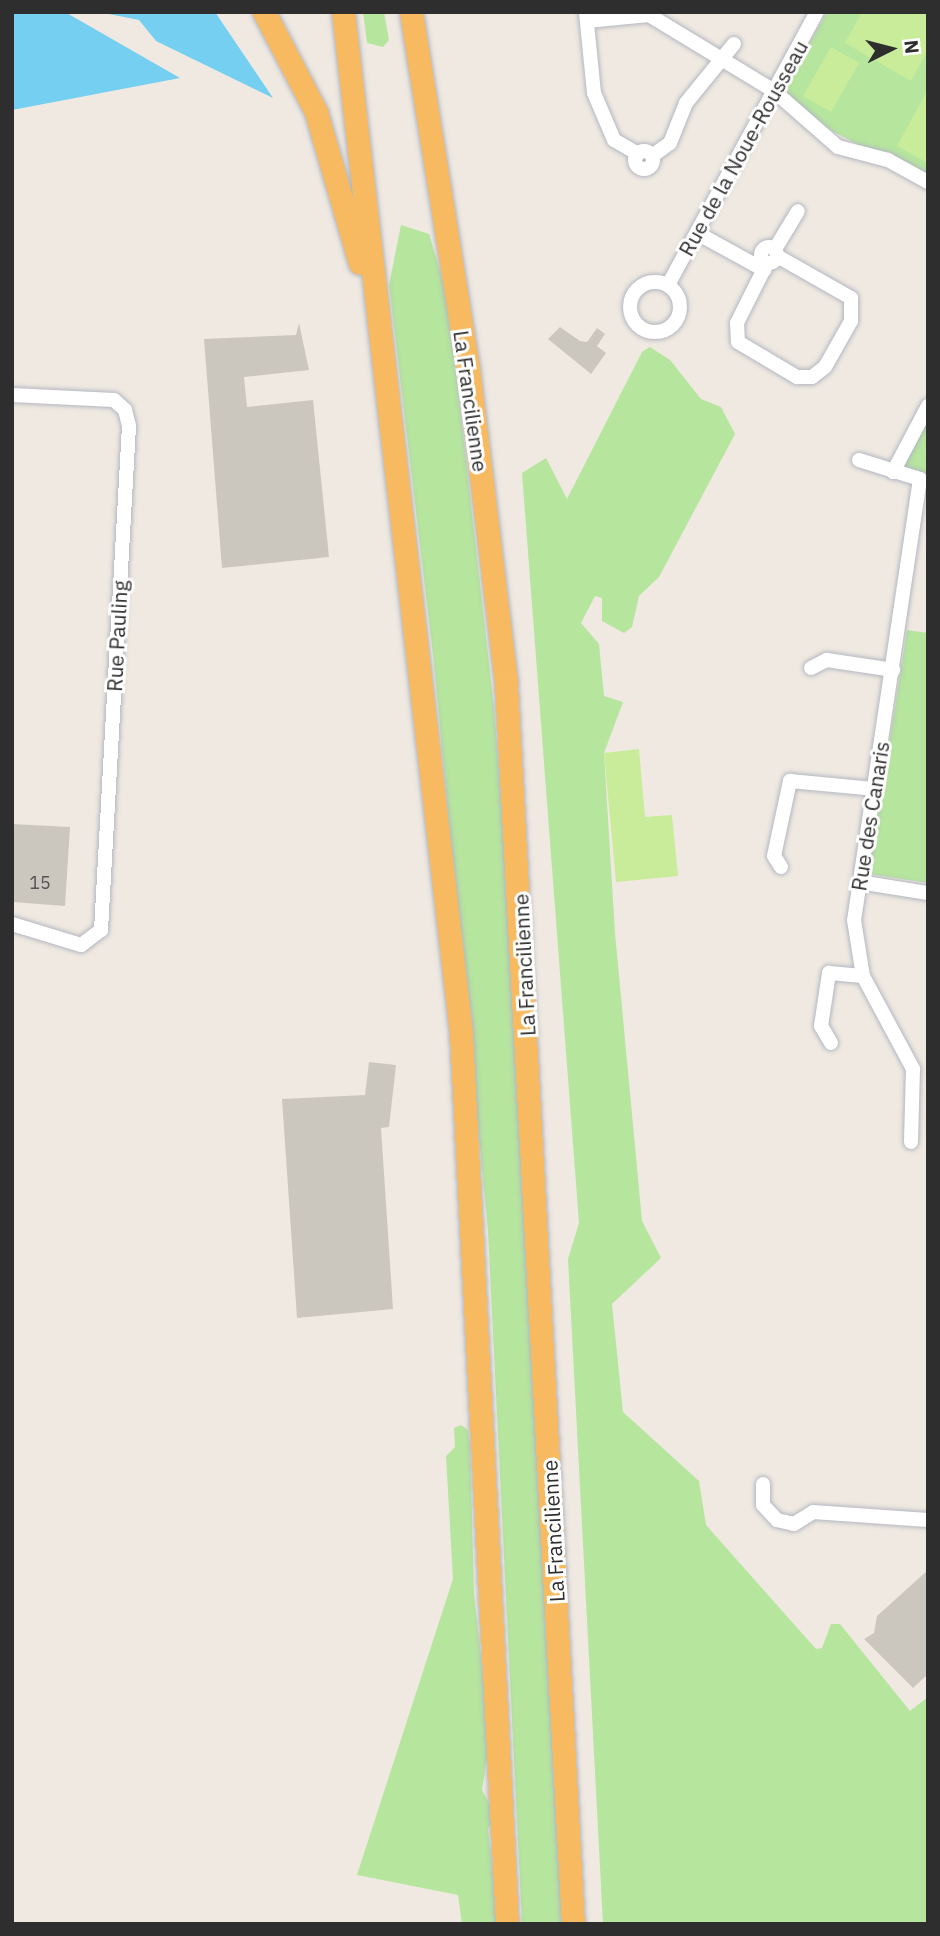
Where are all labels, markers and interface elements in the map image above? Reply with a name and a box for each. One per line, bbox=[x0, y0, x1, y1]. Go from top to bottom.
north arrow bbox=[856, 14, 926, 84]
street label: Rue de la Noue-Rousseau bbox=[673, 36, 813, 260]
text: N bbox=[899, 39, 925, 55]
street label: La Francilienne bbox=[449, 329, 493, 473]
street label: Rue Pauling bbox=[101, 580, 133, 692]
street label: Rue des Canaris bbox=[846, 739, 894, 893]
house number: 15 bbox=[29, 872, 51, 894]
street label: La Francilienne bbox=[508, 893, 540, 1037]
street label: La Francilienne bbox=[537, 1459, 569, 1603]

